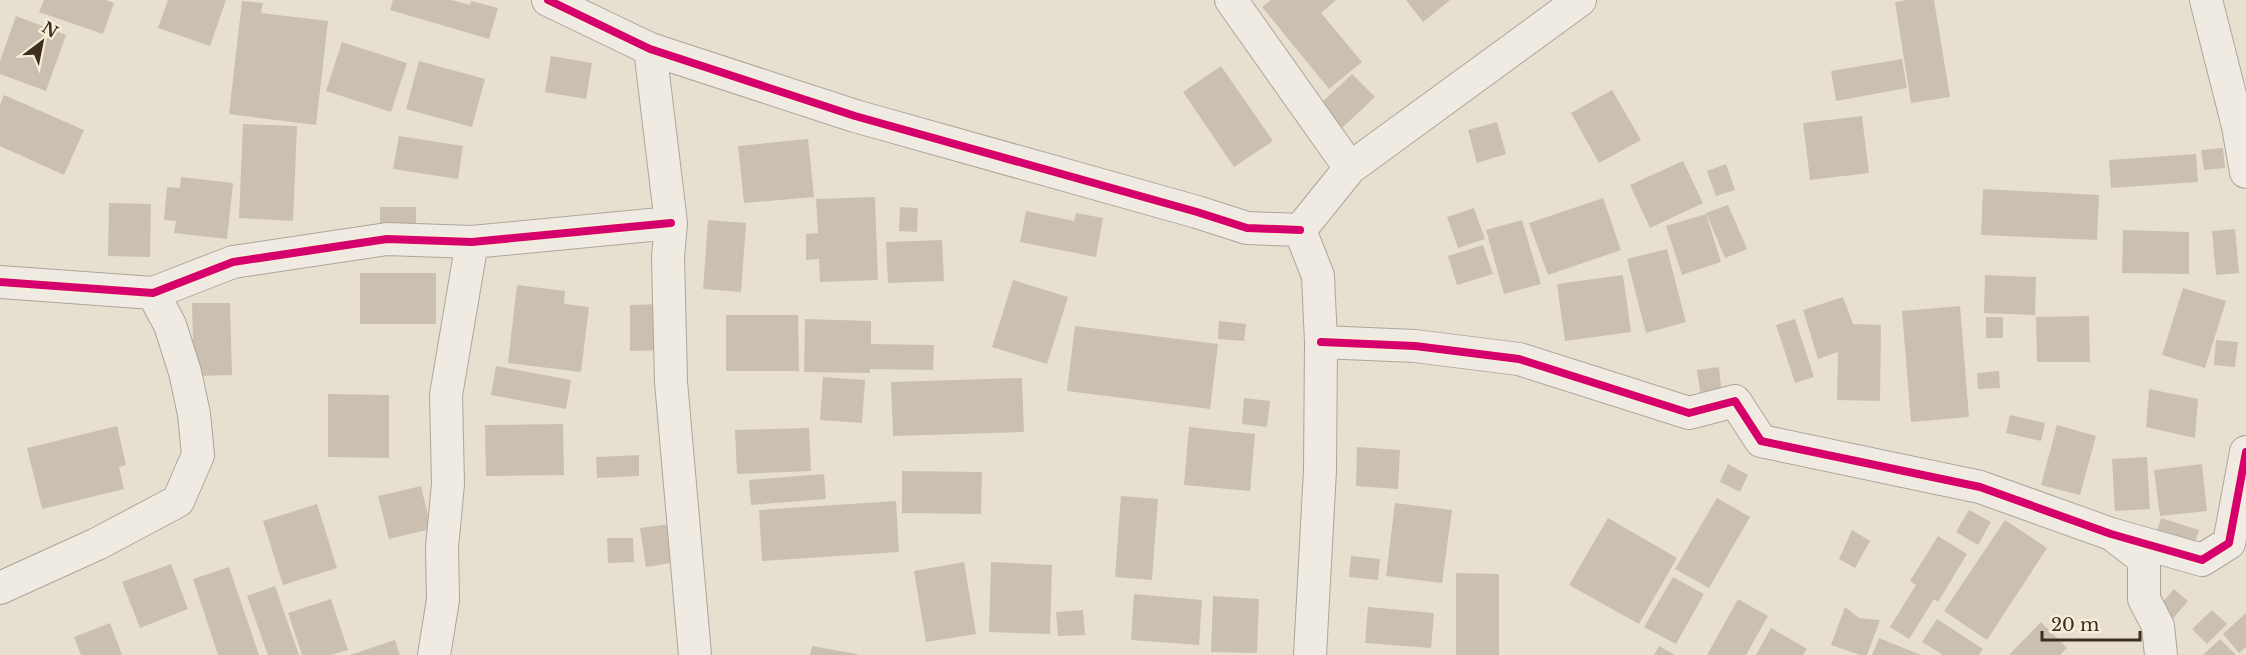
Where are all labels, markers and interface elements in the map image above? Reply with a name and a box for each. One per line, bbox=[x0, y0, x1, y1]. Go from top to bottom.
north arrow bbox=[12, 12, 72, 72]
text: N bbox=[38, 17, 62, 42]
scale bar bbox=[2042, 604, 2140, 642]
text: 20 m bbox=[2051, 614, 2099, 636]

